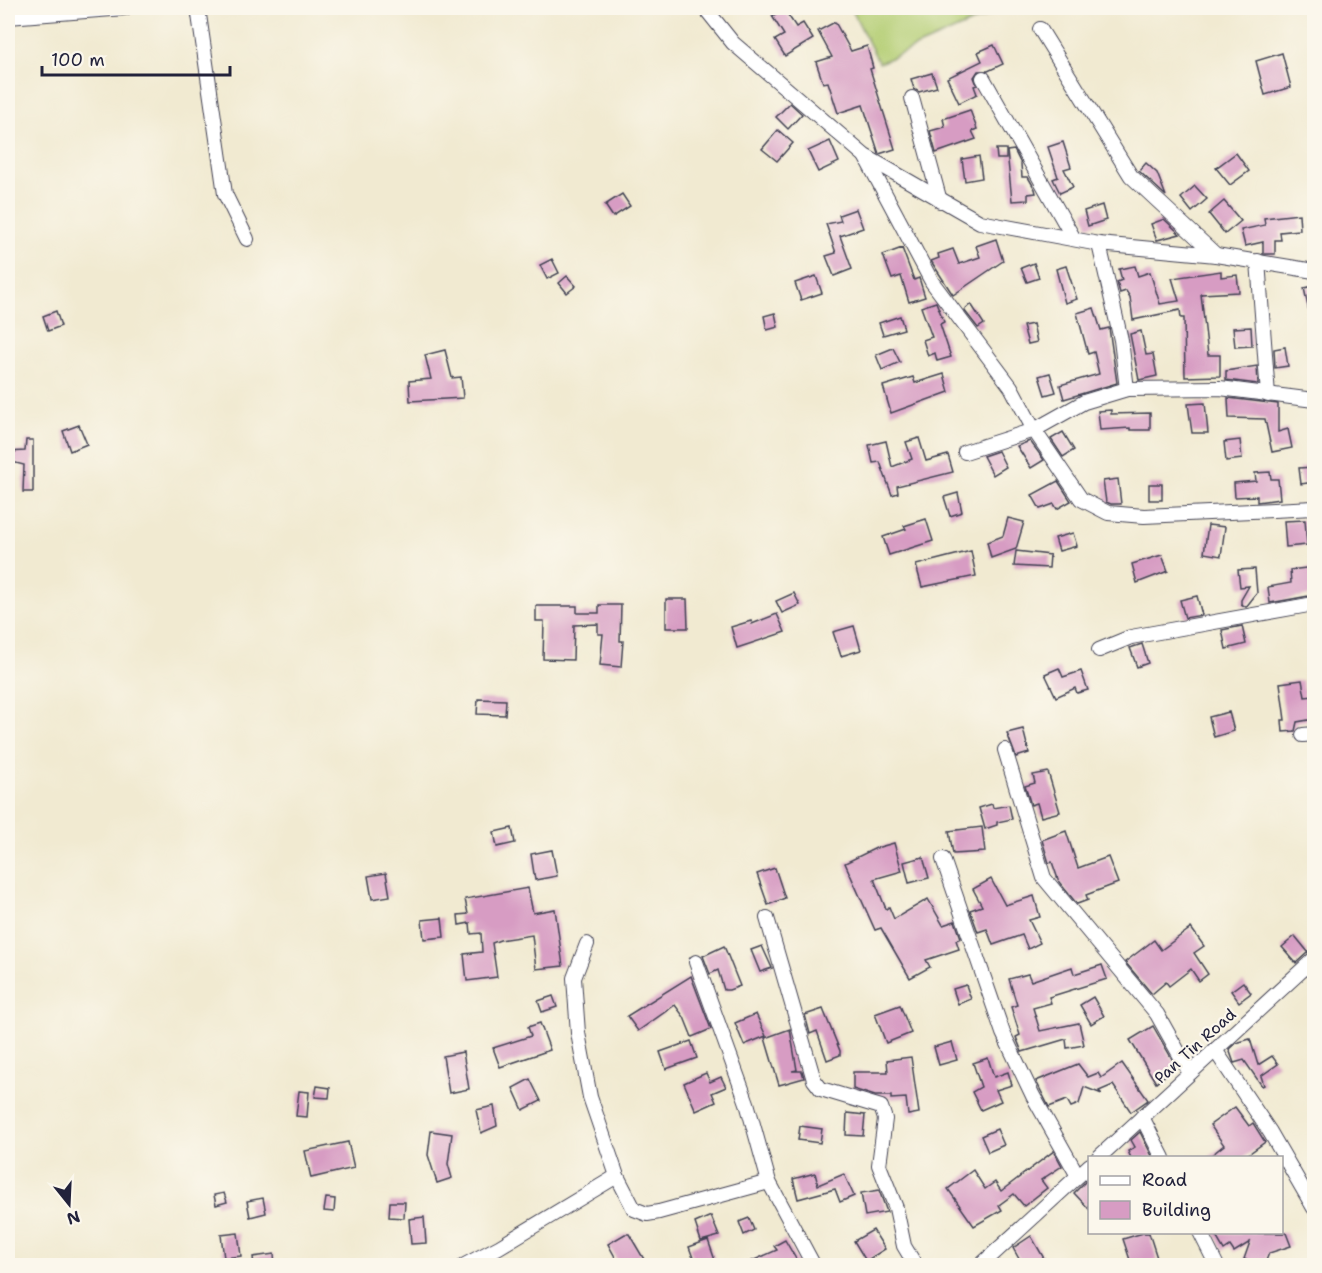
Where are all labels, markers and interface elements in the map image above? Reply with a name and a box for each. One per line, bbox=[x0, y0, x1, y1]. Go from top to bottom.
scale bar bbox=[42, 39, 230, 77]
text: 100 m bbox=[51, 48, 105, 72]
street label: Pan Tin Road bbox=[1150, 1004, 1240, 1088]
legend bbox=[1088, 1156, 1283, 1234]
text: Road bbox=[1142, 1168, 1187, 1192]
north arrow bbox=[39, 1174, 99, 1234]
text: Building bbox=[1142, 1198, 1211, 1222]
text: N bbox=[64, 1206, 83, 1230]

